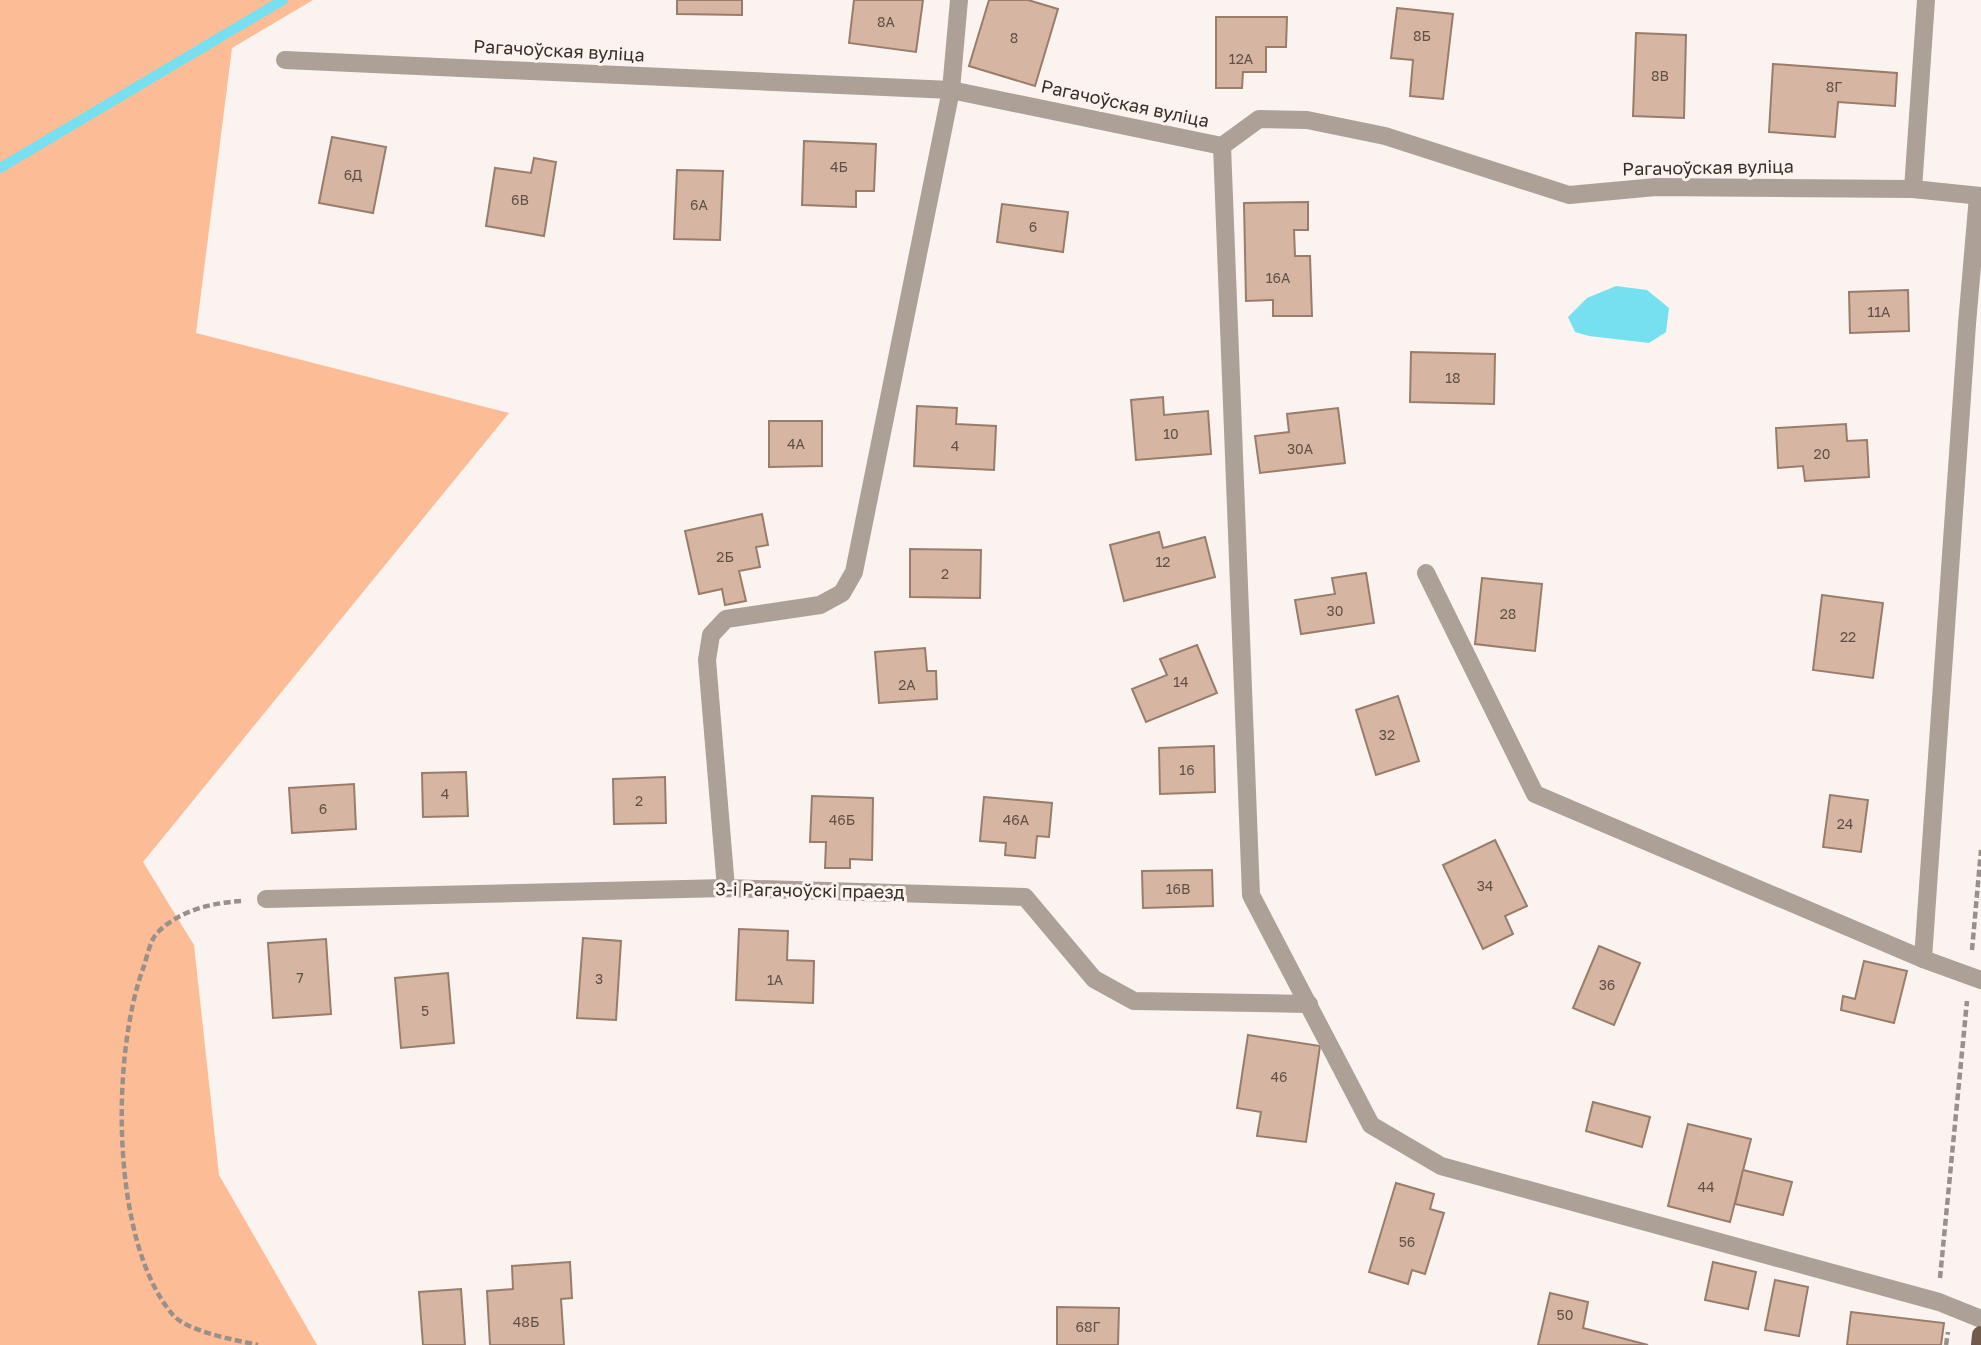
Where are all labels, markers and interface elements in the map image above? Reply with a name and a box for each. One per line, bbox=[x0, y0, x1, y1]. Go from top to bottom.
house number: 8А bbox=[877, 13, 896, 30]
house number: 8Б bbox=[1413, 27, 1431, 44]
house number: 8 bbox=[1010, 29, 1018, 46]
street label: Рагачоўская вуліца bbox=[473, 35, 645, 65]
house number: 12А bbox=[1229, 50, 1254, 67]
house number: 8В bbox=[1651, 67, 1669, 84]
street label: Рагачоўская вуліца bbox=[1039, 74, 1211, 132]
house number: 8Г bbox=[1826, 78, 1842, 95]
street label: Рагачоўская вуліца bbox=[1622, 155, 1794, 179]
house number: 4Б bbox=[830, 158, 848, 175]
house number: 6Д bbox=[344, 166, 362, 183]
house number: 6В bbox=[511, 191, 529, 208]
house number: 6А bbox=[690, 196, 709, 213]
house number: 6 bbox=[1029, 218, 1037, 235]
house number: 16А bbox=[1266, 269, 1291, 286]
house number: 11А bbox=[1868, 303, 1891, 320]
house number: 18 bbox=[1445, 369, 1461, 386]
house number: 10 bbox=[1163, 425, 1179, 442]
house number: 4А bbox=[787, 435, 806, 452]
house number: 4 bbox=[951, 437, 959, 454]
house number: 30А bbox=[1287, 440, 1314, 457]
house number: 20 bbox=[1814, 445, 1830, 462]
house number: 2Б bbox=[716, 548, 734, 565]
house number: 12 bbox=[1156, 553, 1170, 570]
house number: 2 bbox=[941, 565, 949, 582]
house number: 30 bbox=[1327, 602, 1343, 619]
house number: 28 bbox=[1500, 605, 1516, 622]
house number: 22 bbox=[1840, 628, 1856, 645]
house number: 14 bbox=[1173, 673, 1189, 690]
house number: 2А bbox=[898, 676, 916, 693]
house number: 32 bbox=[1379, 726, 1395, 743]
house number: 16 bbox=[1179, 761, 1195, 778]
house number: 4 bbox=[441, 785, 449, 802]
house number: 2 bbox=[635, 792, 643, 809]
house number: 6 bbox=[319, 800, 327, 817]
house number: 46Б bbox=[829, 811, 855, 828]
house number: 46А bbox=[1003, 811, 1030, 828]
house number: 24 bbox=[1837, 815, 1853, 832]
street label: 3-і Рагачоўскі праезд bbox=[715, 877, 905, 903]
house number: 34 bbox=[1477, 877, 1493, 894]
house number: 16В bbox=[1166, 880, 1190, 897]
house number: 7 bbox=[296, 969, 304, 986]
house number: 3 bbox=[595, 970, 603, 987]
house number: 1А bbox=[767, 971, 784, 988]
house number: 36 bbox=[1599, 976, 1615, 993]
house number: 5 bbox=[421, 1002, 429, 1019]
house number: 46 bbox=[1270, 1068, 1288, 1085]
house number: 44 bbox=[1697, 1178, 1715, 1195]
house number: 56 bbox=[1399, 1233, 1415, 1250]
house number: 50 bbox=[1557, 1306, 1573, 1323]
house number: 48Б bbox=[513, 1313, 539, 1330]
house number: 68Г bbox=[1076, 1318, 1101, 1335]

